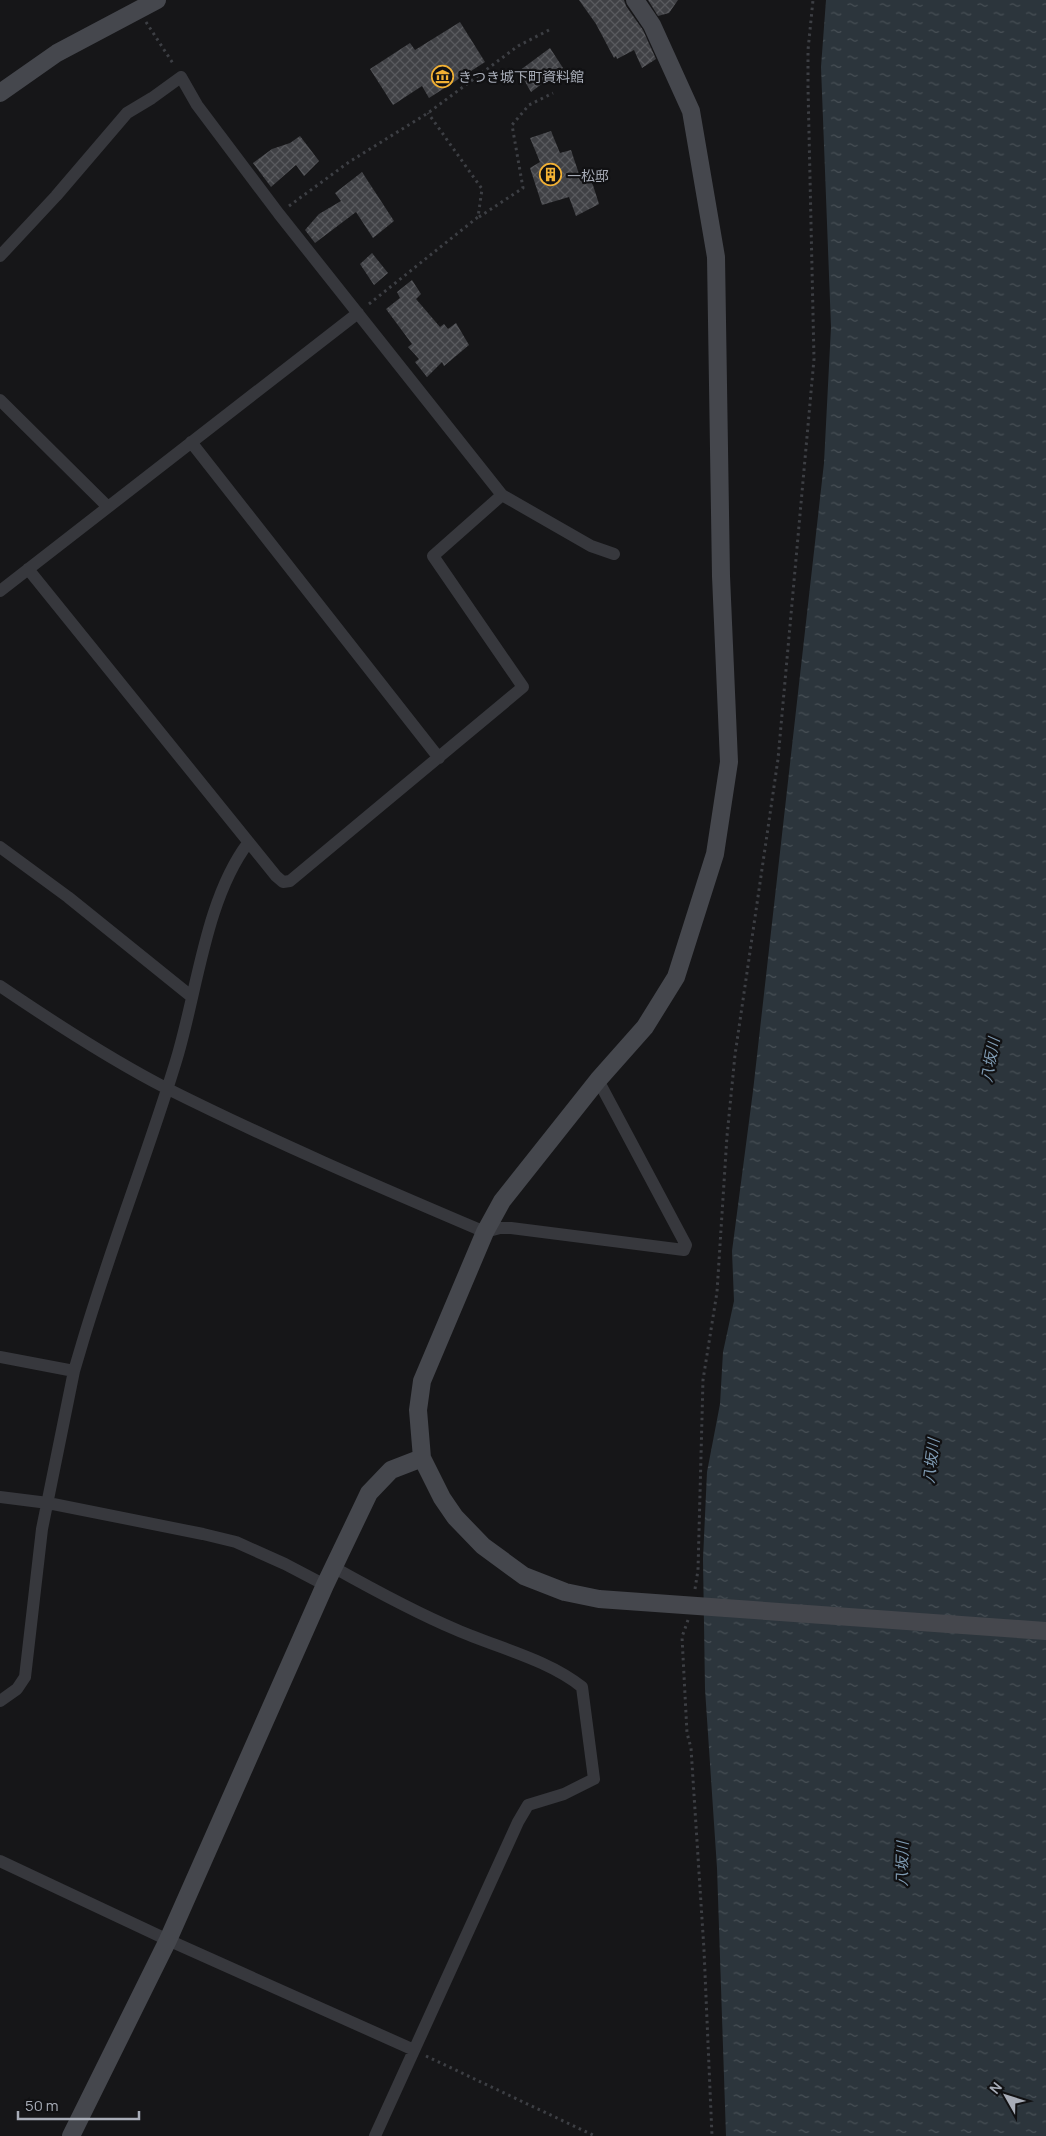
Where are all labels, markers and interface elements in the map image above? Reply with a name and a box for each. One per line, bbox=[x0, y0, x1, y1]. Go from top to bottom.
museum icon: きつき城下町資料館 bbox=[430, 64, 454, 88]
place label: きつき城下町資料館 bbox=[458, 67, 584, 86]
building icon: 一松邸 bbox=[539, 163, 563, 187]
place label: 一松邸 bbox=[567, 166, 609, 185]
water label: 八坂川 bbox=[976, 1034, 1005, 1084]
water label: 八坂川 bbox=[918, 1435, 944, 1485]
water label: 八坂川 bbox=[891, 1839, 913, 1887]
north arrow bbox=[981, 2071, 1031, 2121]
text: N bbox=[985, 2078, 1006, 2097]
scale bar bbox=[18, 2088, 139, 2120]
text: 50 m bbox=[25, 2095, 59, 2116]

